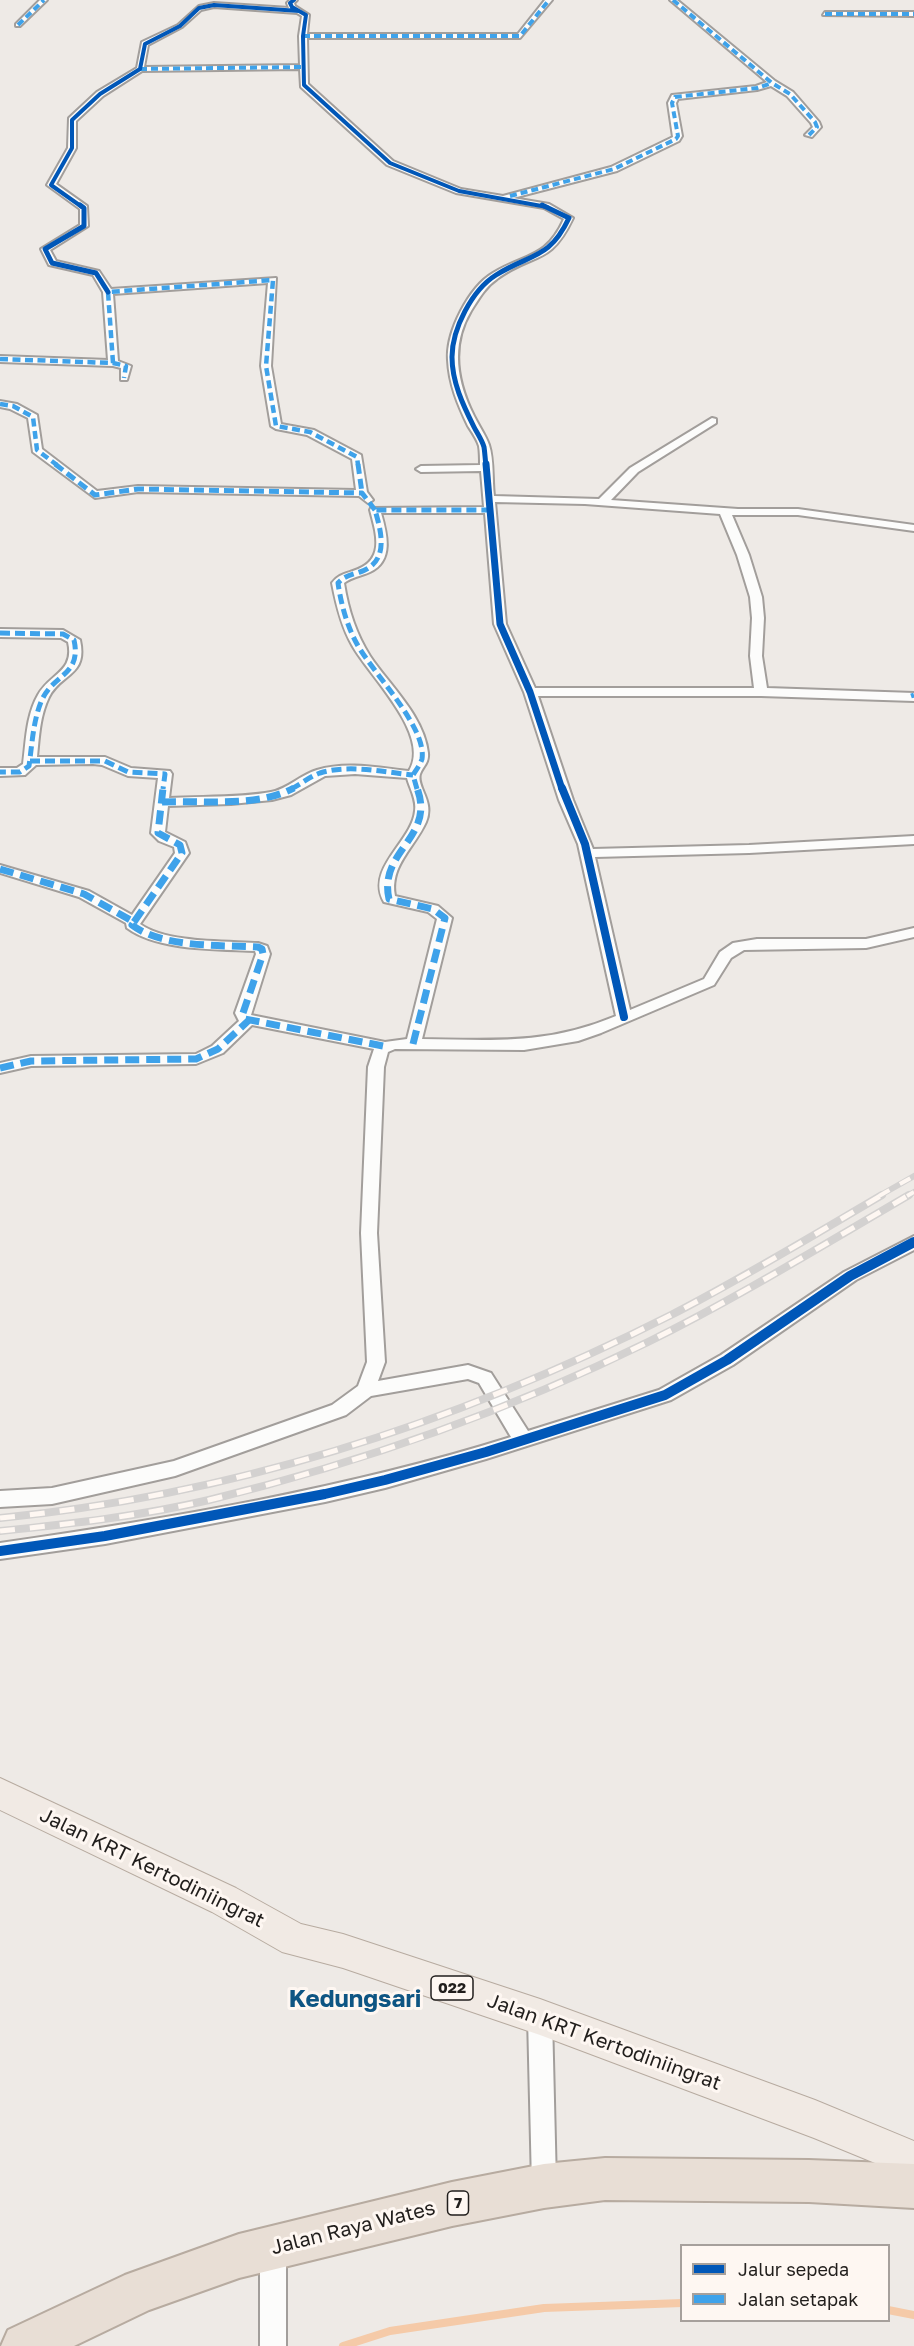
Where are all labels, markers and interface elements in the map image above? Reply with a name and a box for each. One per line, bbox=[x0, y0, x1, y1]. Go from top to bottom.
street label: Jalan KRT Kertodiniingrat bbox=[36, 1803, 268, 1933]
road number: 022 bbox=[431, 1976, 473, 2000]
district label: Kedungsari bbox=[289, 1985, 421, 2013]
street label: Jalan KRT Kertodiniingrat bbox=[484, 1988, 724, 2096]
road number: 7 bbox=[448, 2191, 468, 2215]
street label: Jalan Raya Wates bbox=[268, 2196, 438, 2260]
legend bbox=[680, 2244, 890, 2322]
text: Jalur sepeda bbox=[738, 2258, 849, 2280]
text: Jalan setapak bbox=[738, 2288, 858, 2310]

